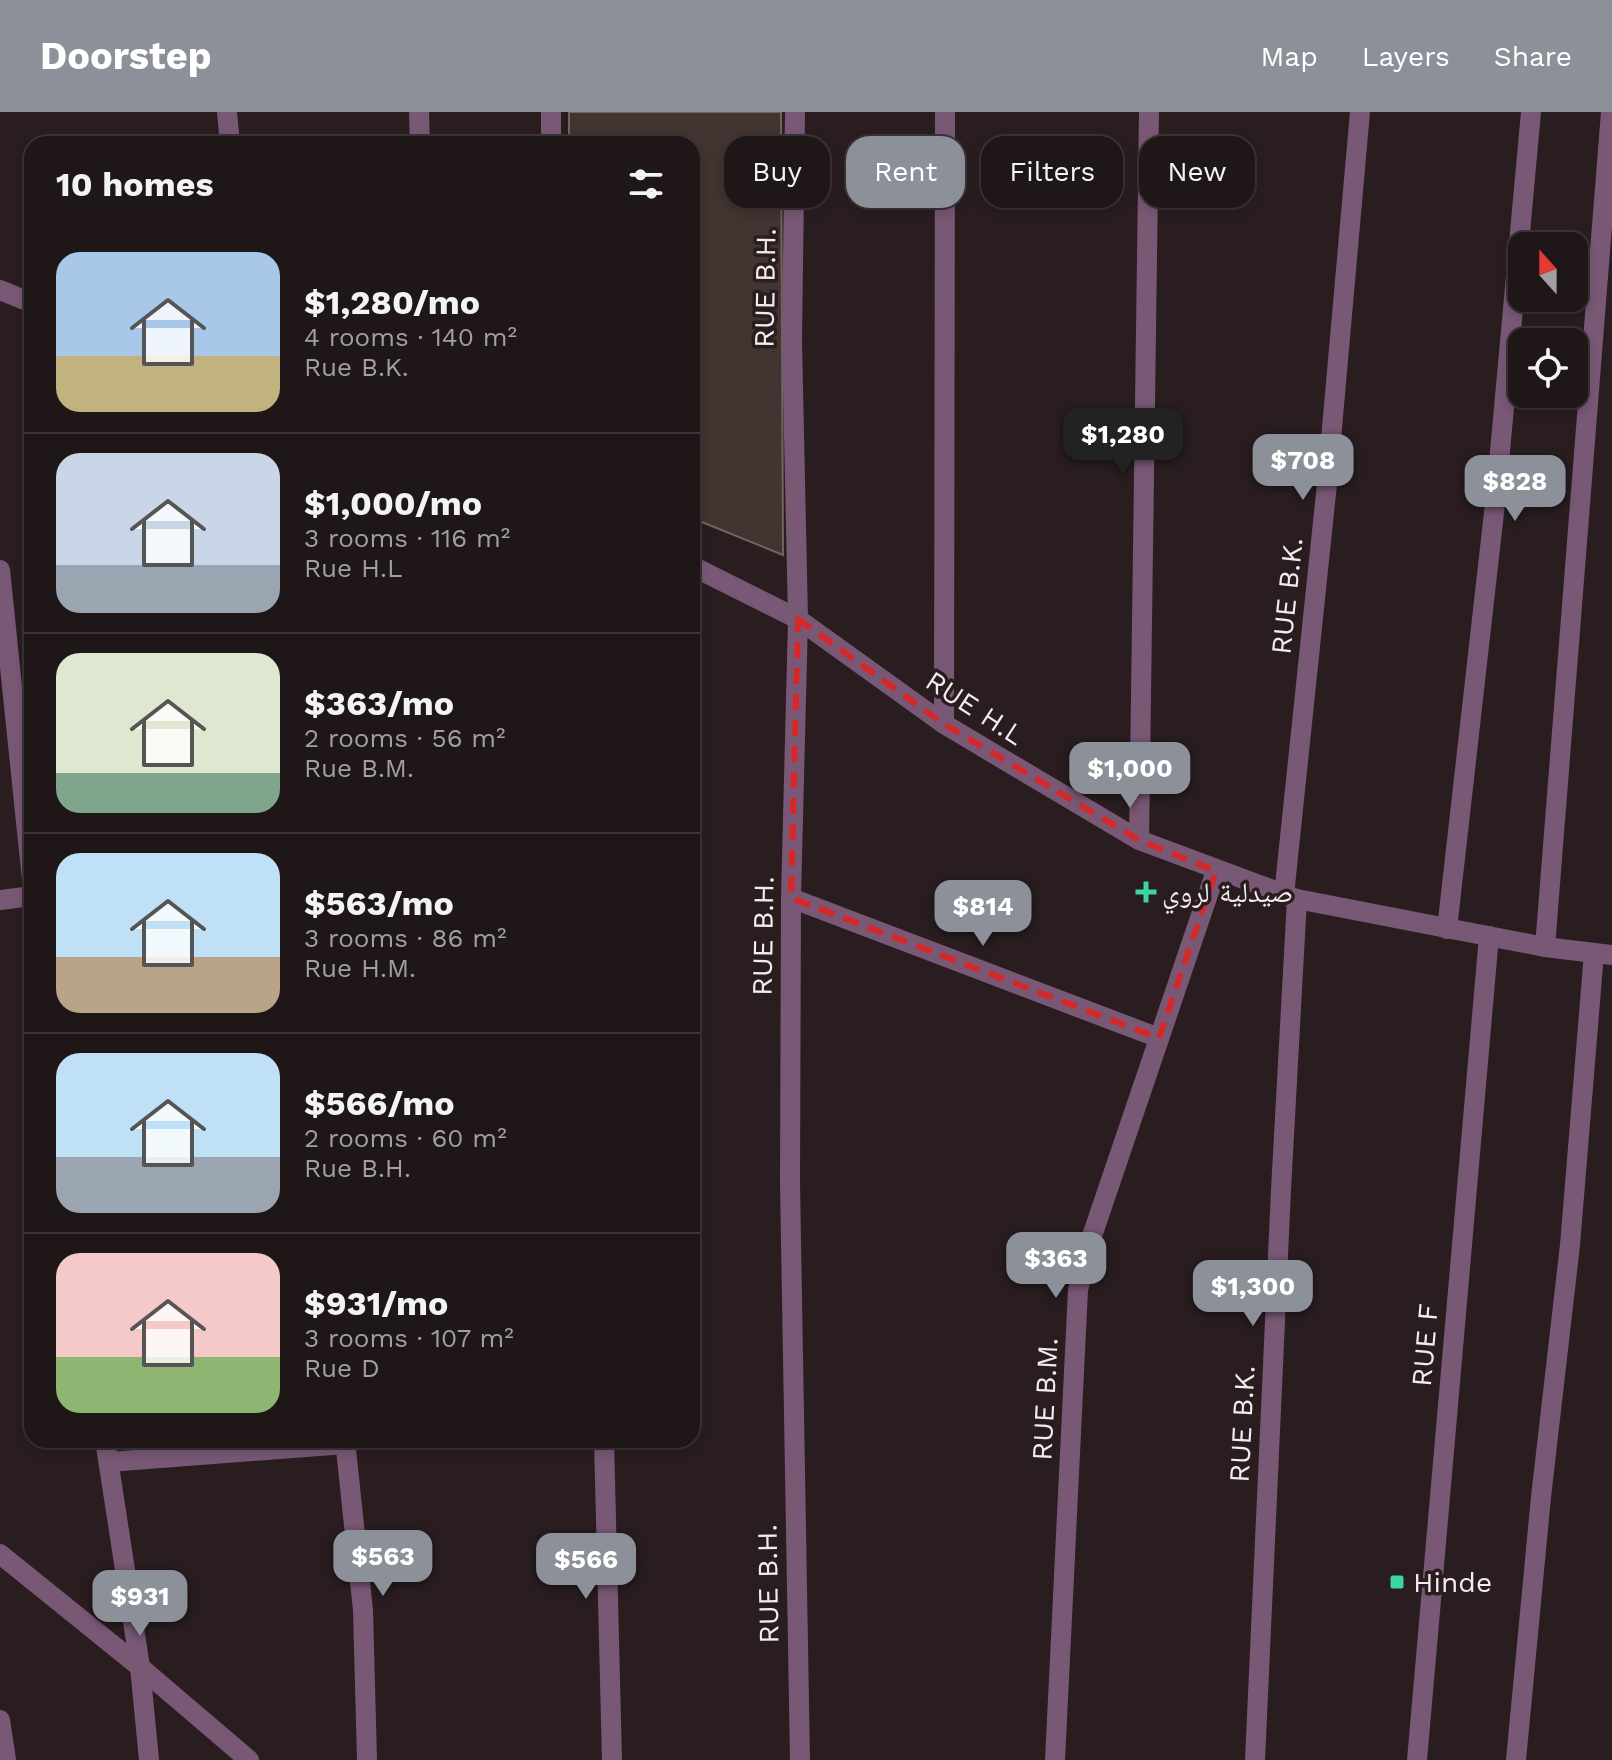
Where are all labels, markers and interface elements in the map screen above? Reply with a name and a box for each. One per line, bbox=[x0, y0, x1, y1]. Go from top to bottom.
text: Doorstep bbox=[40, 34, 212, 78]
text: Map bbox=[1261, 40, 1318, 73]
text: Layers bbox=[1362, 40, 1450, 73]
text: Share bbox=[1494, 40, 1572, 73]
chip: Buy bbox=[724, 136, 830, 208]
chip: Rent bbox=[846, 136, 965, 208]
chip: Filters bbox=[981, 136, 1123, 208]
chip: New bbox=[1139, 136, 1255, 208]
icon: filters bbox=[624, 162, 668, 206]
text: 10 homes bbox=[56, 164, 214, 204]
street label: RUE B.H. bbox=[747, 228, 783, 348]
north arrow bbox=[1508, 232, 1588, 312]
map controls bbox=[1508, 232, 1588, 408]
text: $1,280/mo bbox=[304, 282, 480, 322]
icon: home bbox=[120, 284, 216, 380]
text: 4 rooms · 140 m² bbox=[304, 322, 517, 352]
button: locate bbox=[1508, 328, 1588, 408]
text: Rue B.K. bbox=[304, 352, 409, 382]
pin: $1,280 bbox=[1058, 408, 1188, 476]
text: $1,280 bbox=[1081, 419, 1165, 449]
pin: $708 bbox=[1256, 434, 1350, 502]
text: $708 bbox=[1271, 445, 1335, 475]
pin: $828 bbox=[1468, 455, 1562, 523]
text: $828 bbox=[1483, 466, 1547, 496]
text: $1,000/mo bbox=[304, 483, 482, 523]
icon: home bbox=[120, 485, 216, 581]
text: 3 rooms · 116 m² bbox=[304, 523, 510, 553]
street label: RUE B.K. bbox=[1264, 536, 1310, 656]
text: Rue H.L bbox=[304, 553, 402, 583]
street label: RUE H.L bbox=[920, 664, 1030, 752]
text: $363/mo bbox=[304, 683, 454, 723]
icon: home bbox=[120, 685, 216, 781]
text: 2 rooms · 56 m² bbox=[304, 723, 506, 753]
pin: $1,000 bbox=[1065, 742, 1195, 810]
text: Rue B.M. bbox=[304, 753, 414, 783]
text: $1,000 bbox=[1087, 753, 1173, 783]
street label: RUE B.H. bbox=[745, 876, 781, 996]
place label: صيدلية لروي bbox=[1162, 876, 1293, 915]
pin: $814 bbox=[936, 880, 1030, 948]
text: $563/mo bbox=[304, 883, 454, 923]
marker: صيدلية لروي bbox=[1137, 883, 1155, 901]
icon: home bbox=[120, 885, 216, 981]
text: $814 bbox=[953, 891, 1013, 921]
text: 3 rooms · 86 m² bbox=[304, 923, 506, 953]
text: Rue H.M. bbox=[304, 953, 416, 983]
text: $566/mo bbox=[304, 1083, 455, 1123]
icon: home bbox=[120, 1085, 216, 1181]
text: 2 rooms · 60 m² bbox=[304, 1123, 507, 1153]
text: Rue B.H. bbox=[304, 1153, 411, 1183]
pin: $363 bbox=[1009, 1232, 1103, 1300]
text: $363 bbox=[1024, 1243, 1088, 1273]
pin: $1,300 bbox=[1188, 1260, 1318, 1328]
text: $1,300 bbox=[1211, 1271, 1295, 1301]
text: $931/mo bbox=[304, 1283, 448, 1323]
icon: home bbox=[120, 1285, 216, 1381]
street label: RUE F bbox=[1405, 1302, 1445, 1388]
text: 3 rooms · 107 m² bbox=[304, 1323, 514, 1353]
street label: RUE B.M. bbox=[1025, 1337, 1065, 1461]
text: Rue D bbox=[304, 1353, 380, 1383]
street label: RUE B.K. bbox=[1222, 1365, 1262, 1483]
street label: RUE B.H. bbox=[750, 1524, 786, 1644]
pin: $563 bbox=[336, 1530, 430, 1598]
pin: $566 bbox=[539, 1533, 633, 1601]
text: $563 bbox=[351, 1541, 415, 1571]
text: $566 bbox=[554, 1544, 618, 1574]
place label: Hinde bbox=[1413, 1566, 1492, 1599]
pin: $931 bbox=[93, 1570, 187, 1638]
marker: Hinde bbox=[1388, 1573, 1406, 1591]
text: $931 bbox=[110, 1581, 170, 1611]

